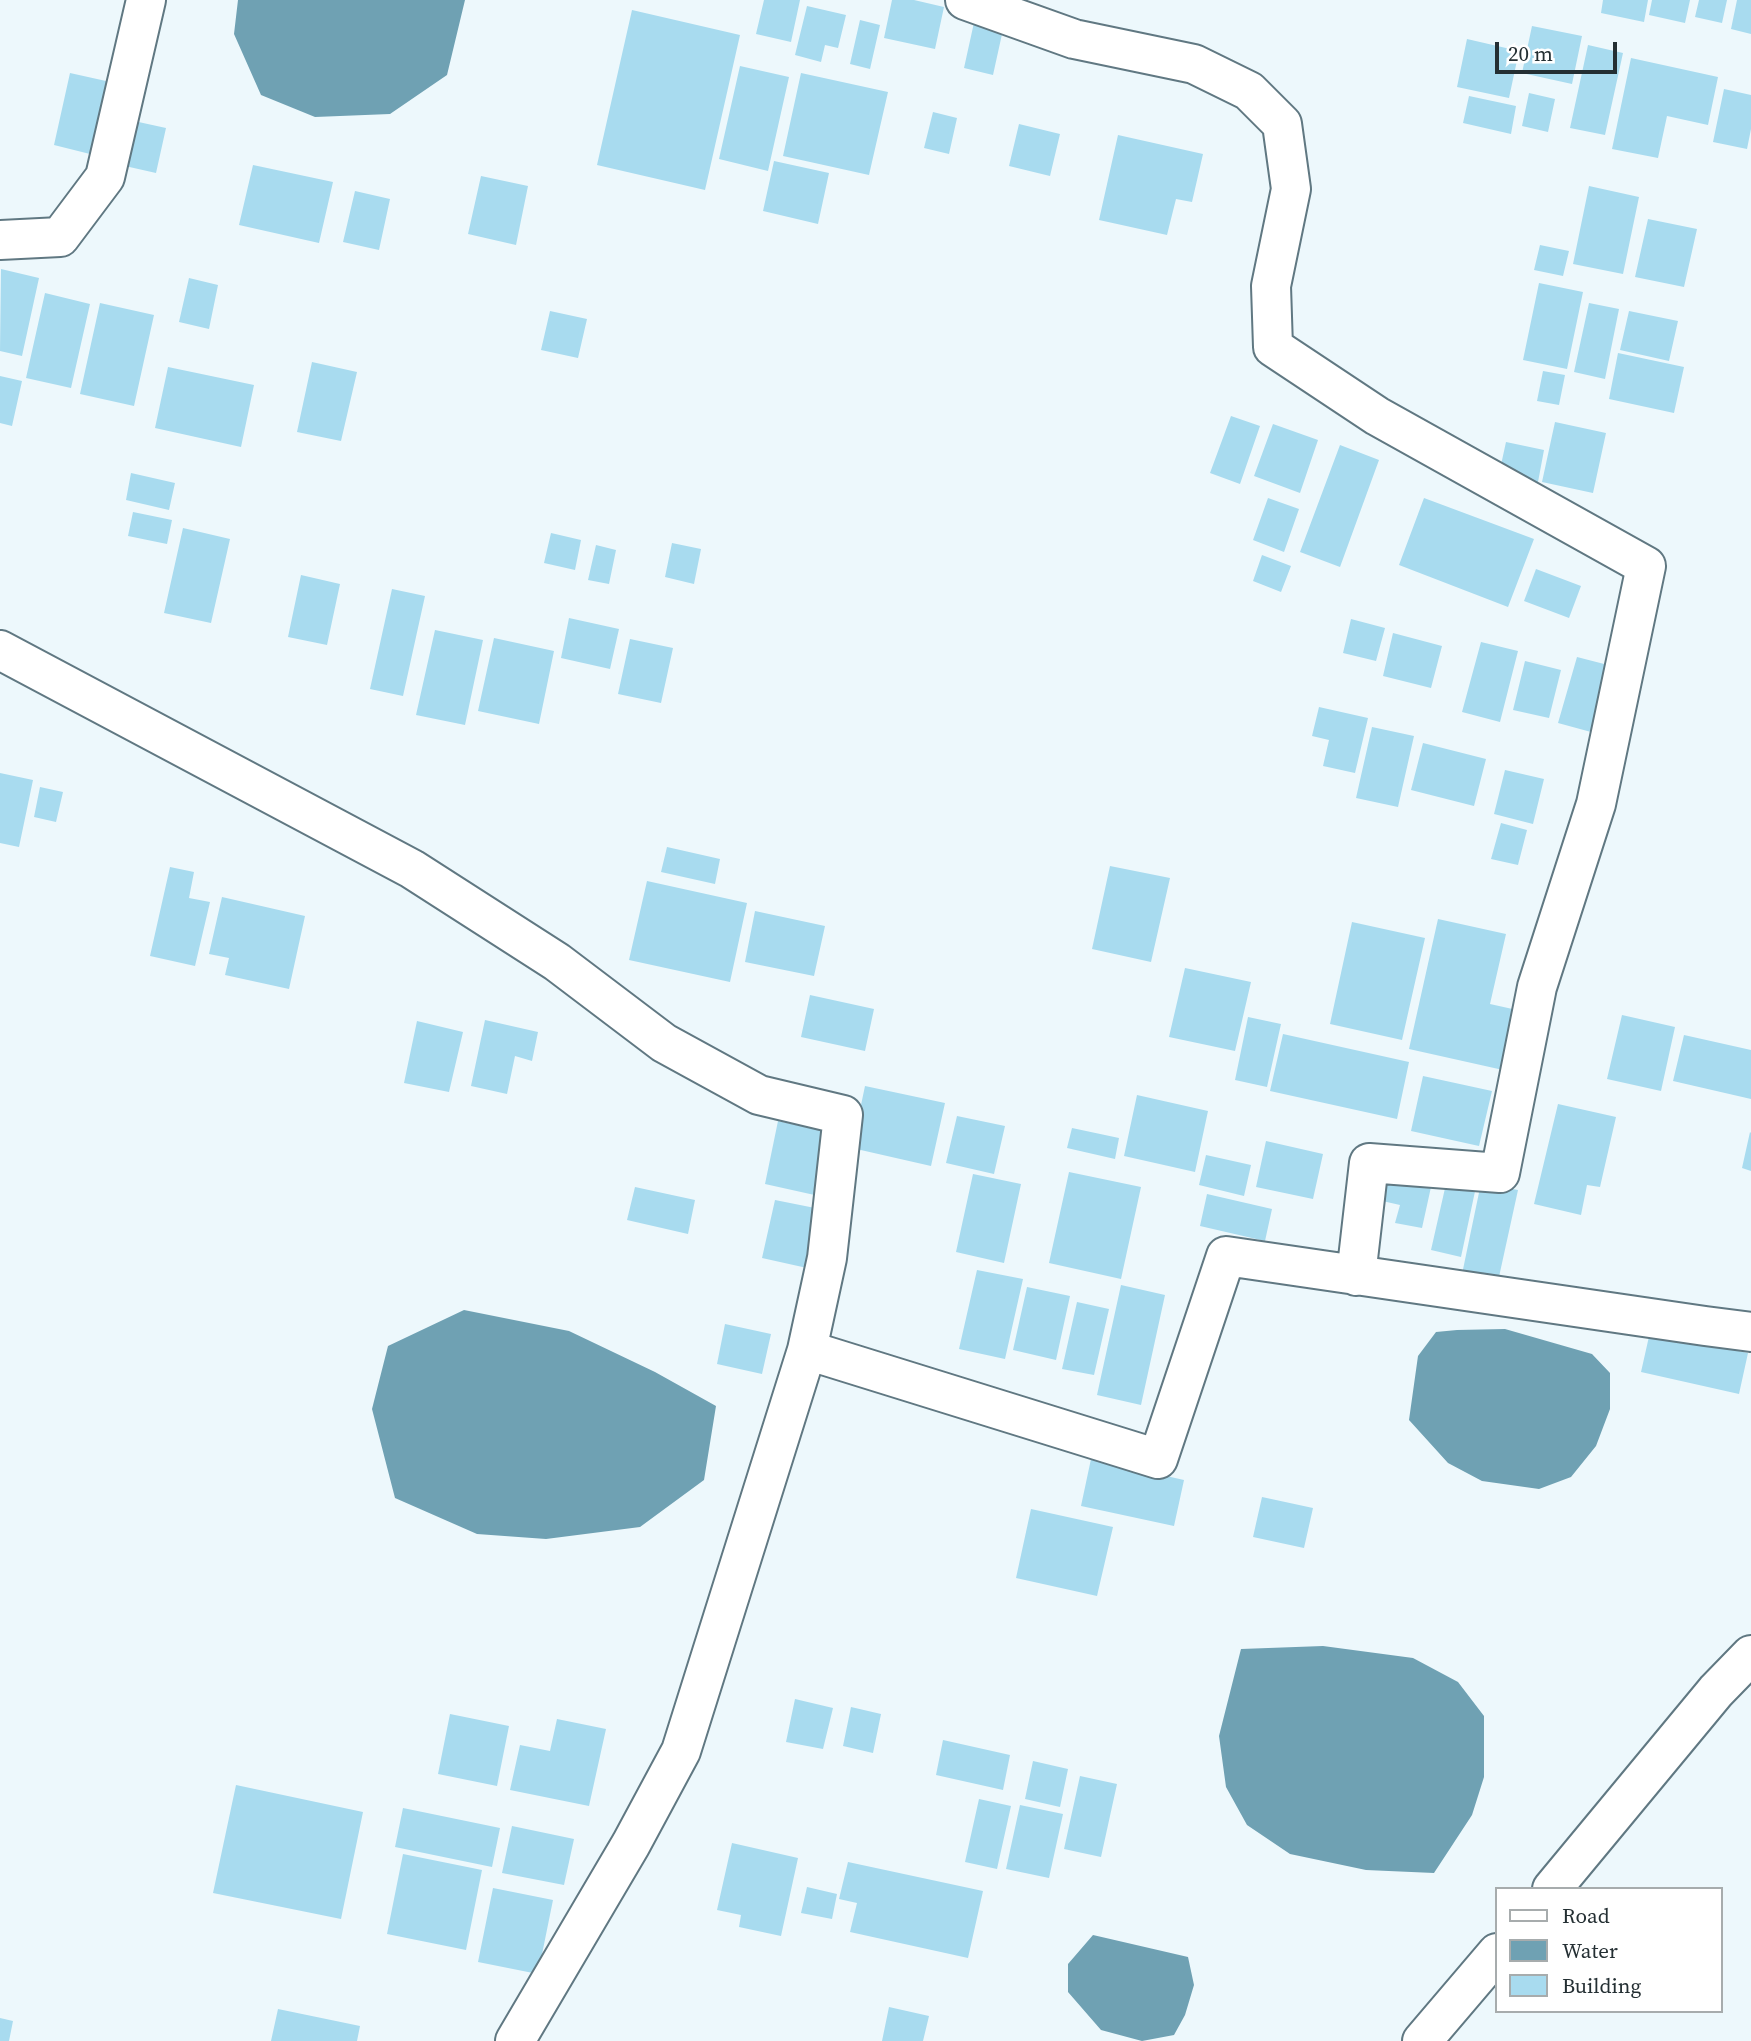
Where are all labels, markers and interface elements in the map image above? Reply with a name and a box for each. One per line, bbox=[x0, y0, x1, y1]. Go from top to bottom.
scale bar bbox=[1499, 28, 1622, 72]
text: 20 m bbox=[1508, 39, 1553, 68]
legend bbox=[1496, 1887, 1723, 2013]
text: Road bbox=[1562, 1901, 1610, 1930]
text: Water bbox=[1562, 1936, 1618, 1965]
text: Building bbox=[1562, 1971, 1641, 2000]

